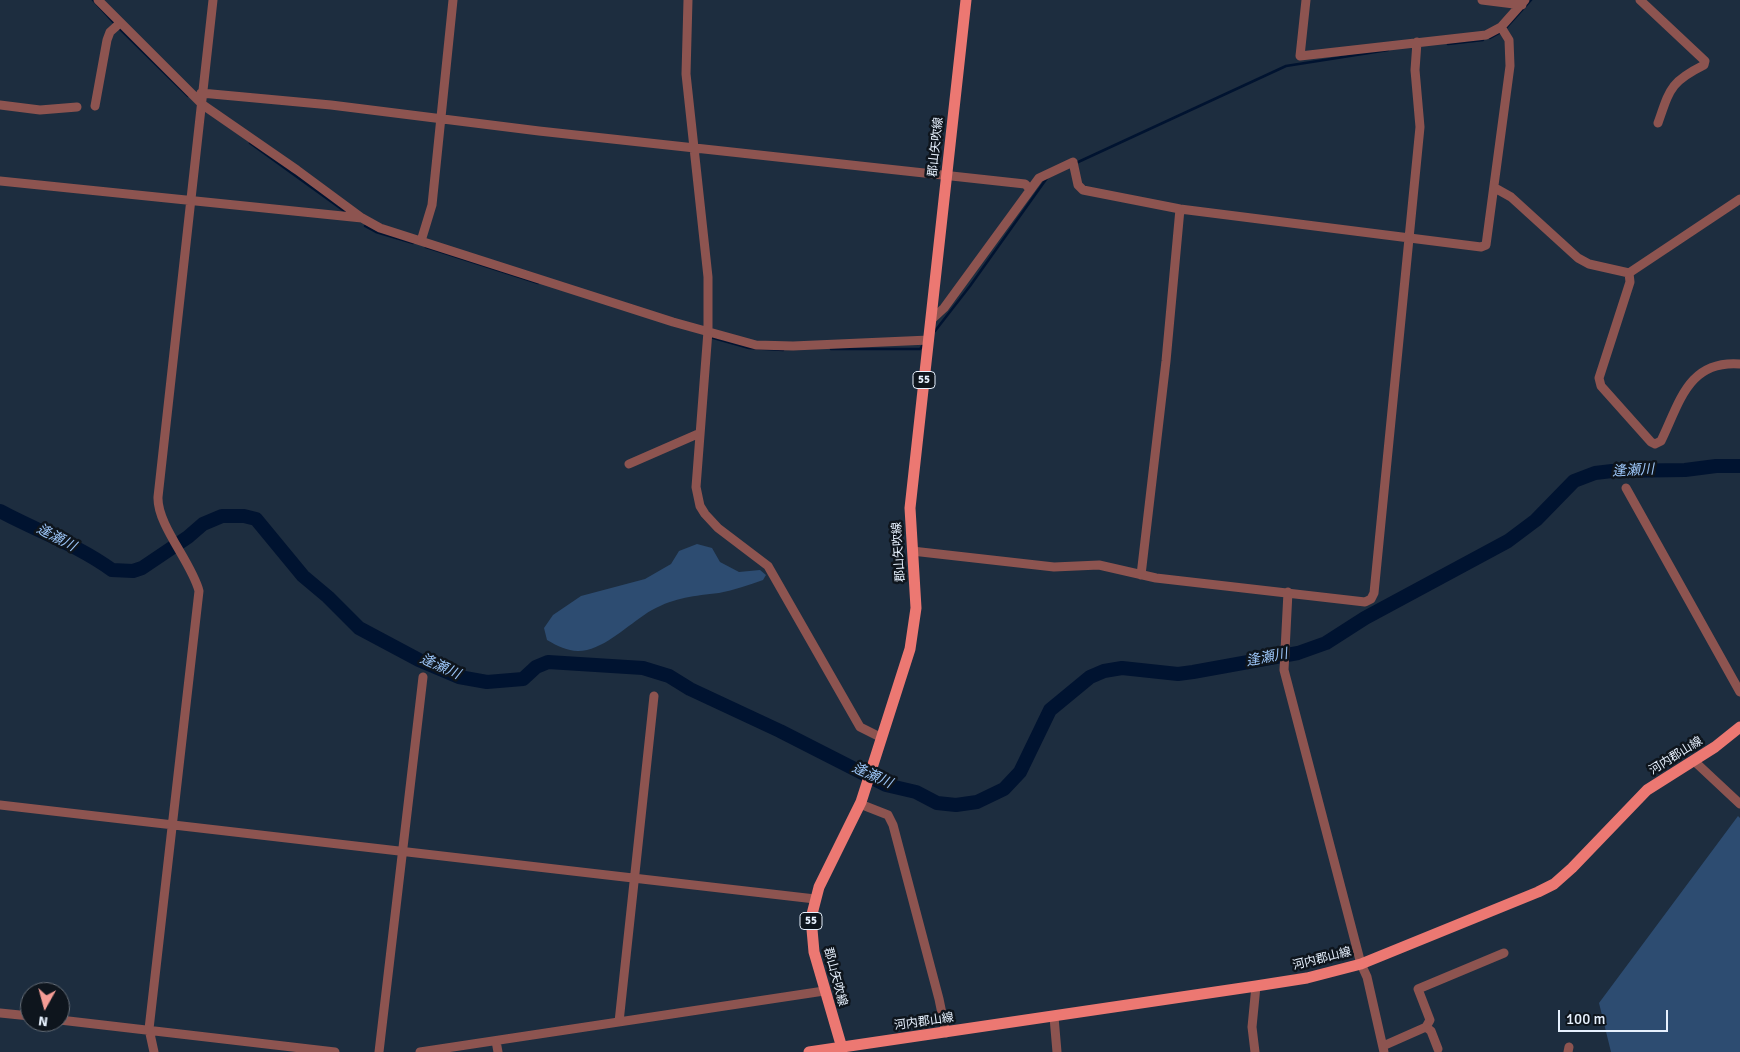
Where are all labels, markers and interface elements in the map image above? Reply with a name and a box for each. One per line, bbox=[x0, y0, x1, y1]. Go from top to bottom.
street label: 郡山矢吹線 bbox=[926, 116, 946, 178]
road number: 55 bbox=[913, 372, 935, 388]
water label: 逢瀬川 bbox=[1612, 462, 1654, 480]
water label: 逢瀬川 bbox=[34, 521, 78, 555]
street label: 郡山矢吹線 bbox=[890, 522, 908, 582]
water label: 逢瀬川 bbox=[1245, 646, 1289, 670]
water label: 逢瀬川 bbox=[417, 651, 463, 683]
street label: 河内郡山線 bbox=[1647, 734, 1705, 778]
water label: 逢瀬川 bbox=[849, 760, 895, 792]
road number: 55 bbox=[800, 912, 822, 929]
street label: 河内郡山線 bbox=[1291, 945, 1353, 973]
street label: 郡山矢吹線 bbox=[820, 946, 850, 1008]
north arrow bbox=[20, 982, 70, 1032]
scale bar bbox=[1560, 1000, 1670, 1032]
text: 100 m bbox=[1566, 1010, 1606, 1028]
street label: 河内郡山線 bbox=[893, 1011, 955, 1033]
text: N bbox=[37, 1012, 49, 1030]

